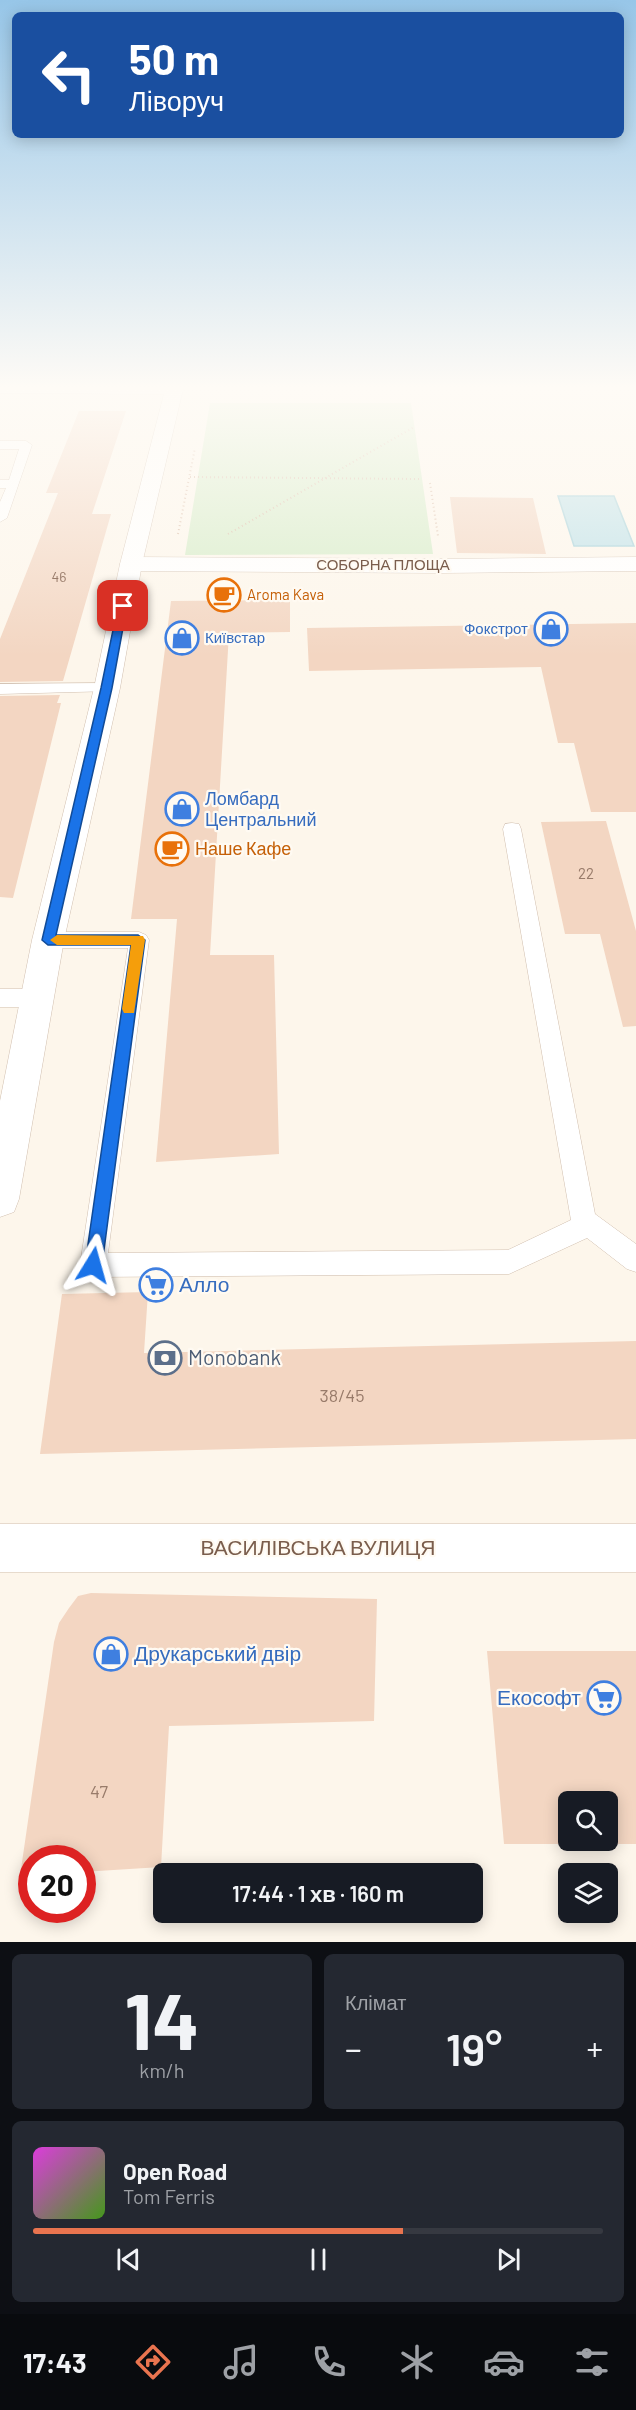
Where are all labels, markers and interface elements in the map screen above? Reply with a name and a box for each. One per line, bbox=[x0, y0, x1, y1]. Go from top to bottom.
text: 50 m bbox=[129, 33, 219, 83]
icon: left bbox=[30, 36, 108, 114]
text: Ліворуч bbox=[129, 84, 224, 116]
street label: СОБОРНА ПЛОЩА bbox=[316, 555, 450, 573]
house number: 46 bbox=[52, 568, 66, 585]
cafe icon: Aroma Kava bbox=[206, 577, 242, 613]
pin bbox=[97, 580, 148, 631]
place label: Aroma Kava bbox=[247, 585, 324, 603]
icon: arrive bbox=[106, 589, 139, 622]
shop icon: Фокстрот bbox=[533, 611, 569, 647]
place label: Фокстрот bbox=[464, 619, 528, 637]
shop icon: Київстар bbox=[164, 620, 200, 656]
place label: Київстар bbox=[205, 628, 265, 646]
place label: Ломбард Центральний bbox=[205, 787, 316, 830]
shop icon: Ломбард Центральний bbox=[164, 791, 200, 827]
cafe icon: Наше Кафе bbox=[154, 831, 190, 867]
place label: Наше Кафе bbox=[195, 837, 291, 859]
house number: 22 bbox=[578, 864, 594, 882]
position arrow bbox=[61, 1233, 125, 1297]
supermarket icon: Алло bbox=[138, 1267, 174, 1303]
place label: Алло bbox=[179, 1271, 229, 1296]
bank icon: Monobank bbox=[147, 1340, 183, 1376]
place label: Monobank bbox=[188, 1344, 281, 1369]
house number: 38/45 bbox=[319, 1384, 365, 1406]
street label: ВАСИЛІВСЬКА ВУЛИЦЯ bbox=[201, 1534, 435, 1559]
shop icon: Друкарський двір bbox=[93, 1636, 129, 1672]
place label: Друкарський двір bbox=[134, 1640, 301, 1665]
supermarket icon: Екософт bbox=[586, 1680, 622, 1716]
place label: Екософт bbox=[497, 1684, 581, 1709]
house number: 47 bbox=[90, 1780, 108, 1802]
map controls bbox=[558, 1791, 618, 1923]
button: search bbox=[558, 1791, 618, 1851]
speed limit sign: 20 bbox=[18, 1845, 96, 1923]
button: layers bbox=[558, 1863, 618, 1923]
text: 17:44 · 1 хв · 160 m bbox=[232, 1880, 404, 1906]
text: 14 bbox=[125, 1972, 199, 2066]
text: Клімат bbox=[345, 1990, 406, 2014]
text: 19° bbox=[446, 2021, 502, 2075]
text: − bbox=[345, 2028, 362, 2068]
text: + bbox=[587, 2028, 603, 2068]
text: km/h bbox=[139, 2058, 185, 2082]
text: Open Road bbox=[123, 2158, 227, 2184]
text: Tom Ferris bbox=[123, 2184, 215, 2208]
icon: previous bbox=[112, 2243, 145, 2276]
icon: pause bbox=[302, 2243, 335, 2276]
icon: next bbox=[492, 2243, 525, 2276]
icon: directions bbox=[132, 2341, 174, 2383]
icon: music bbox=[220, 2341, 262, 2383]
icon: phone bbox=[308, 2341, 350, 2383]
icon: climate bbox=[396, 2341, 438, 2383]
icon: car bbox=[483, 2341, 525, 2383]
icon: filters bbox=[571, 2341, 613, 2383]
text: 17:43 bbox=[23, 2346, 87, 2378]

